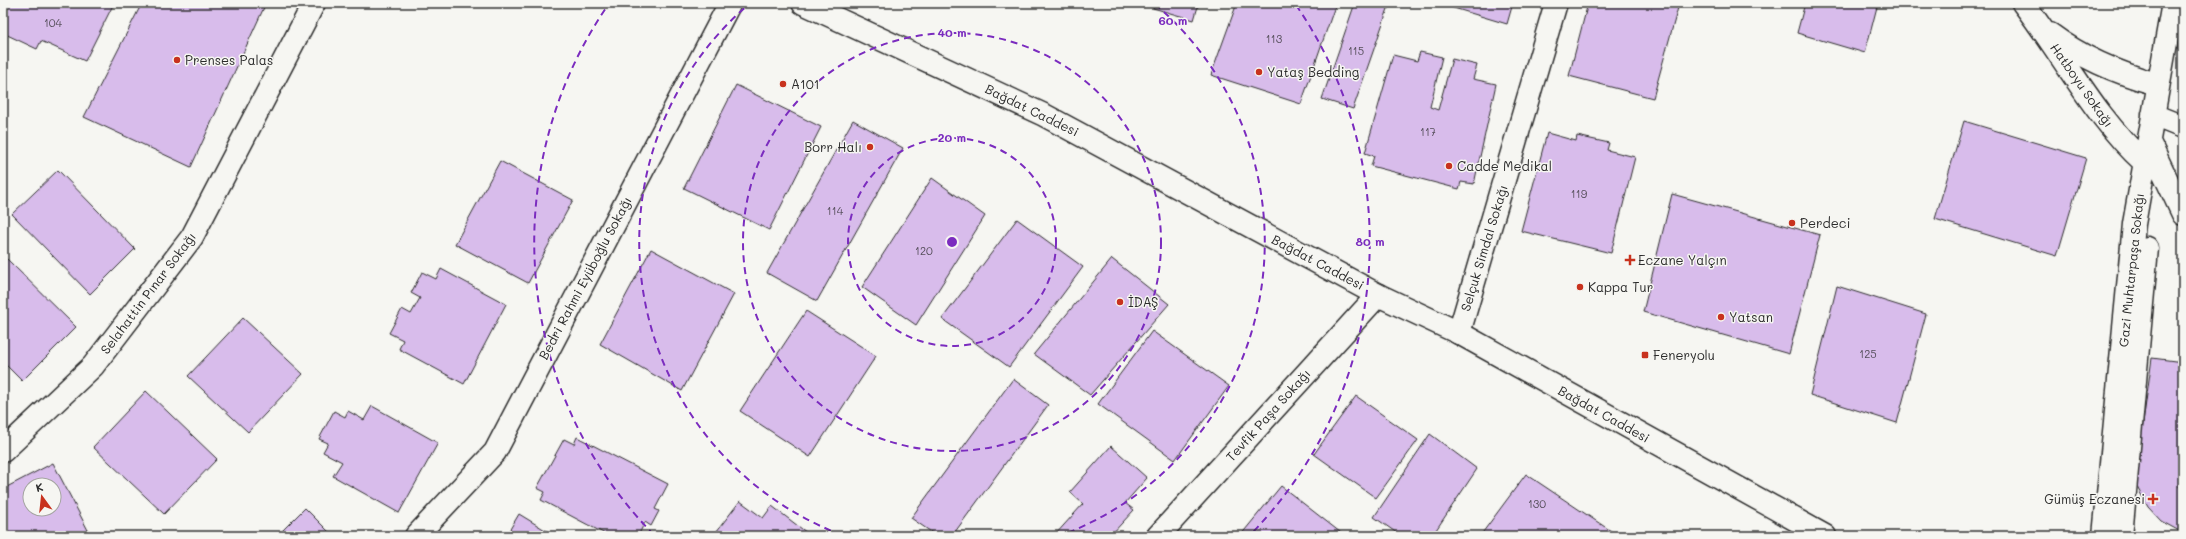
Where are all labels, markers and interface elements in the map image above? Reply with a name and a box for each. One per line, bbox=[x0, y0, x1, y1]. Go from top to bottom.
text: 60 m bbox=[1159, 12, 1187, 28]
house number: 104 bbox=[44, 15, 63, 30]
text: 40 m bbox=[937, 24, 967, 40]
house number: 113 bbox=[1266, 31, 1283, 46]
street label: Hatboyu Sokağı bbox=[2047, 39, 2118, 130]
house number: 115 bbox=[1348, 43, 1364, 58]
place label: Prenses Palas bbox=[185, 51, 273, 68]
marker: Prenses Palas bbox=[172, 55, 182, 65]
place label: Yataş Bedding bbox=[1267, 63, 1359, 80]
marker: Yataş Bedding bbox=[1254, 67, 1264, 77]
place label: A101 bbox=[791, 75, 820, 92]
marker: A101 bbox=[778, 79, 788, 89]
street label: Bağdat Caddesi bbox=[983, 80, 1082, 140]
house number: 117 bbox=[1420, 124, 1436, 139]
text: 20 m bbox=[938, 129, 966, 145]
place label: Borr Halı bbox=[804, 138, 862, 155]
marker: Borr Halı bbox=[865, 142, 875, 152]
place label: Cadde Medikal bbox=[1457, 157, 1552, 174]
marker: Cadde Medikal bbox=[1444, 161, 1454, 171]
street label: Selçuk Simdal Sokağı bbox=[1456, 182, 1511, 313]
house number: 119 bbox=[1571, 186, 1588, 201]
street label: Gazi Muhtarpaşa Sokağı bbox=[2114, 192, 2147, 348]
street label: Bedri Rahmi Eyüboğlu Sokağı bbox=[534, 193, 635, 362]
house number: 114 bbox=[827, 203, 844, 218]
place label: Perdeci bbox=[1800, 214, 1850, 231]
marker: Perdeci bbox=[1787, 218, 1797, 228]
street label: Selahattin Pınar Sokağı bbox=[96, 228, 199, 357]
street label: Bağdat Caddesi bbox=[1269, 230, 1367, 293]
text: 80 m bbox=[1355, 233, 1385, 249]
centre of rings bbox=[945, 235, 959, 249]
house number: 120 bbox=[915, 243, 933, 258]
place label: Eczane Yalçın bbox=[1638, 251, 1727, 268]
marker: Eczane Yalçın bbox=[1625, 255, 1635, 265]
place label: Kappa Tur bbox=[1588, 278, 1653, 295]
marker: Kappa Tur bbox=[1575, 282, 1585, 292]
place label: İDAŞ bbox=[1128, 293, 1158, 310]
marker: İDAŞ bbox=[1115, 297, 1125, 307]
place label: Yatsan bbox=[1729, 308, 1773, 325]
marker: Yatsan bbox=[1716, 312, 1726, 322]
place label: Feneryolu bbox=[1653, 346, 1715, 363]
house number: 125 bbox=[1859, 346, 1877, 361]
marker: Feneryolu bbox=[1640, 350, 1650, 360]
street label: Tevfik Paşa Sokağı bbox=[1222, 365, 1314, 464]
street label: Bağdat Caddesi bbox=[1555, 381, 1653, 446]
north arrow bbox=[22, 477, 62, 517]
text: K bbox=[34, 479, 45, 495]
place label: Gümüş Eczanesi bbox=[2044, 490, 2145, 507]
marker: Gümüş Eczanesi bbox=[2148, 494, 2158, 504]
house number: 130 bbox=[1528, 496, 1546, 511]

